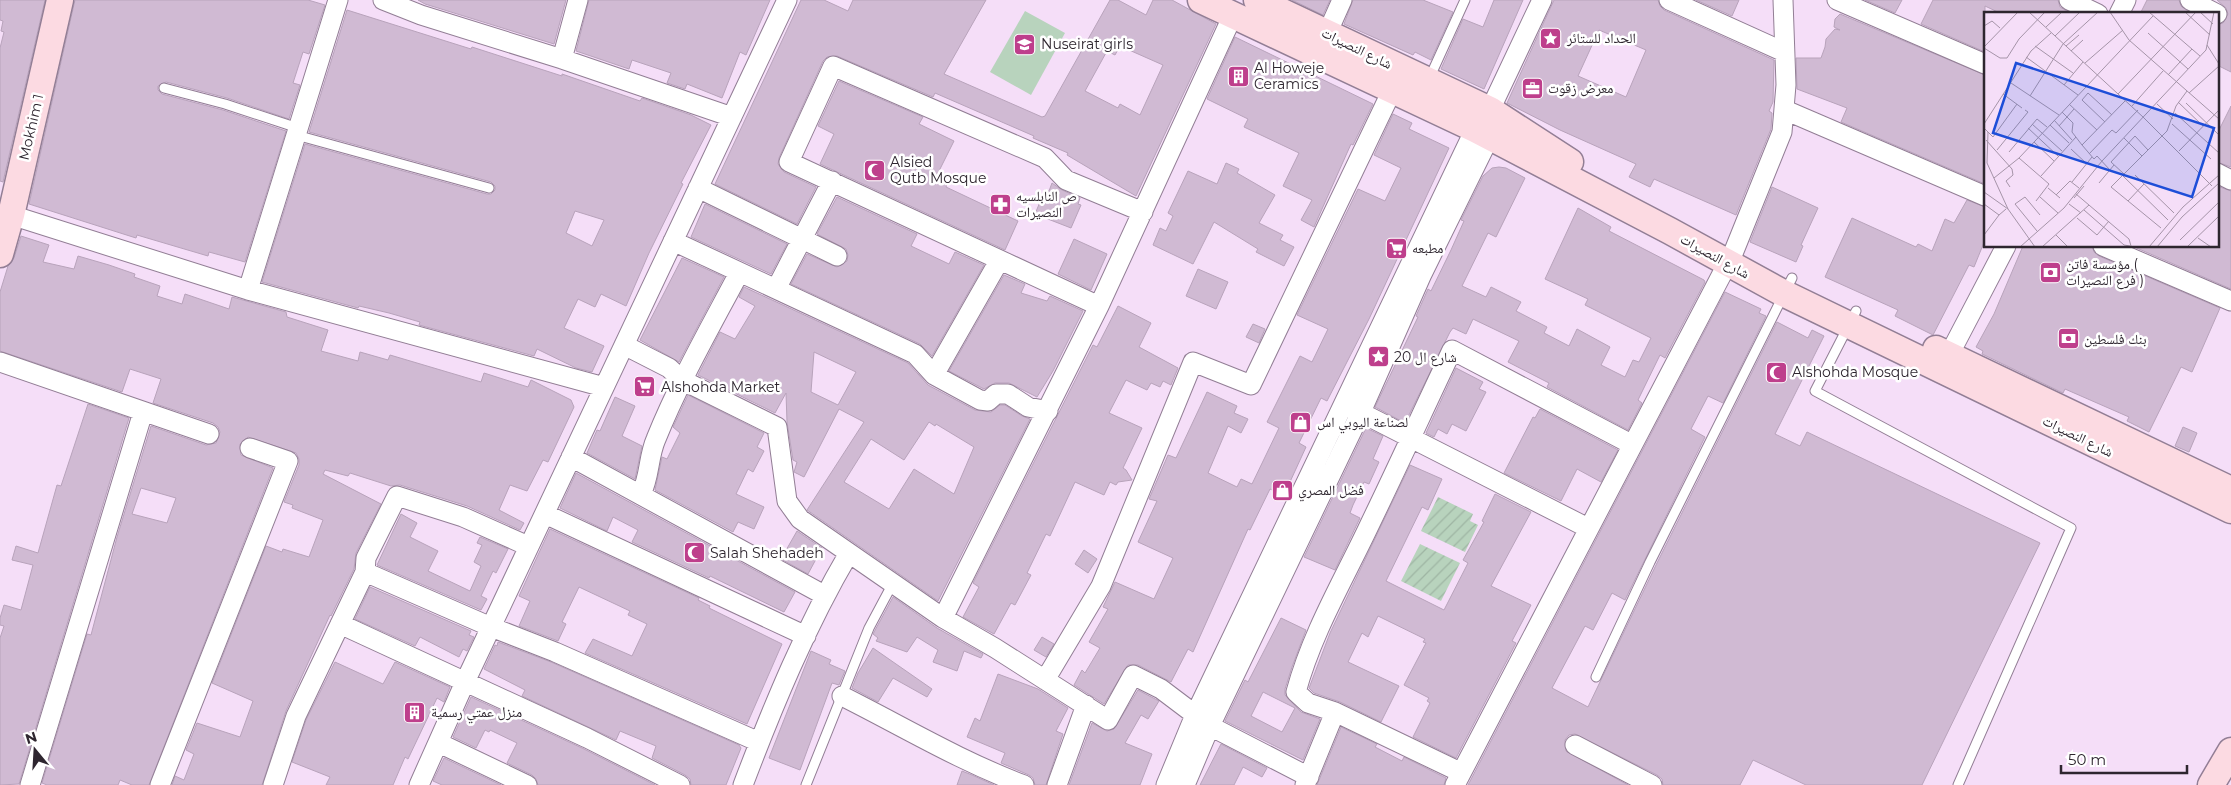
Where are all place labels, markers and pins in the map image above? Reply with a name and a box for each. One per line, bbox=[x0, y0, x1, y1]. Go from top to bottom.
place icon: الحداد للستائر bbox=[1539, 26, 1563, 50]
place label: الحداد للستائر bbox=[1566, 29, 1636, 47]
school or university icon: Nuseirat girls bbox=[1013, 32, 1037, 56]
place label: Nuseirat girls bbox=[1041, 35, 1133, 53]
place label: Al Howeje Ceramics bbox=[1254, 59, 1324, 93]
building icon: Al Howeje Ceramics bbox=[1226, 64, 1250, 88]
office icon: معرض زقوت bbox=[1520, 76, 1544, 100]
place label: معرض زقوت bbox=[1548, 79, 1614, 97]
place label: Alsied Qutb Mosque bbox=[890, 153, 986, 187]
mosque icon: Alsied Qutb Mosque bbox=[862, 158, 886, 182]
place label: ص النابلسيه النصيرات bbox=[1016, 187, 1077, 221]
pharmacy icon: ص النابلسيه النصيرات bbox=[988, 192, 1012, 216]
supermarket icon: مطبعه bbox=[1384, 236, 1408, 260]
place label: مطبعه bbox=[1412, 239, 1443, 257]
place label: مؤسسة فاتن ( فرع النصيرات ) bbox=[2066, 255, 2144, 290]
bank icon: مؤسسة فاتن ( فرع النصيرات ) bbox=[2038, 260, 2062, 284]
bank icon: بنك فلسطين bbox=[2056, 327, 2080, 351]
place label: بنك فلسطين bbox=[2084, 330, 2147, 348]
place icon: شارع ال 20 bbox=[1366, 345, 1390, 369]
place label: شارع ال 20 bbox=[1394, 348, 1457, 367]
mosque icon: Alshohda Mosque bbox=[1764, 360, 1788, 384]
place label: Alshohda Mosque bbox=[1792, 363, 1918, 381]
supermarket icon: Alshohda Market bbox=[633, 375, 657, 399]
place label: Alshohda Market bbox=[661, 378, 780, 396]
shop icon: لصناعة اليوبي اس bbox=[1289, 410, 1313, 434]
place label: لصناعة اليوبي اس bbox=[1317, 413, 1408, 434]
shop icon: فضل المصري bbox=[1270, 478, 1294, 502]
place label: فضل المصري bbox=[1298, 481, 1364, 502]
mosque icon: Salah Shehadeh bbox=[682, 541, 706, 565]
place label: Salah Shehadeh bbox=[710, 544, 824, 562]
building icon: منزل عمتي رسمية bbox=[403, 700, 427, 724]
place label: منزل عمتي رسمية bbox=[431, 703, 522, 724]

